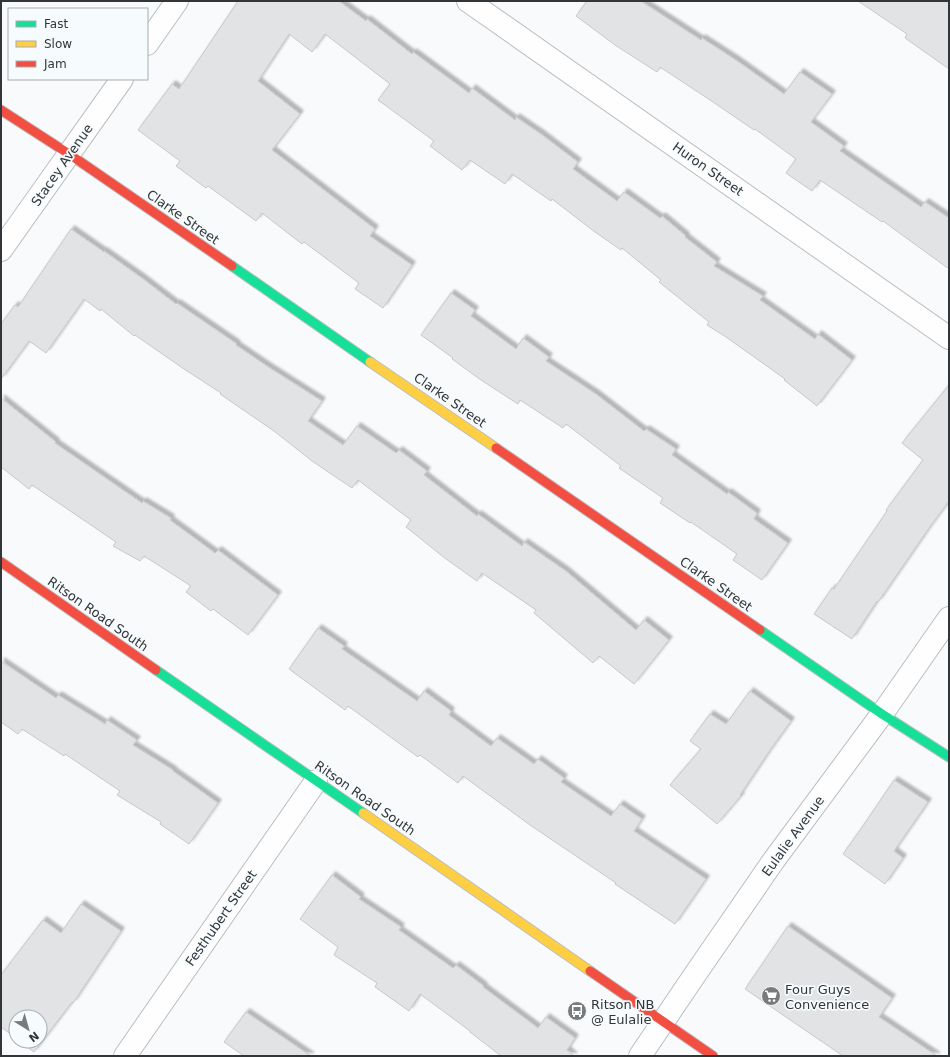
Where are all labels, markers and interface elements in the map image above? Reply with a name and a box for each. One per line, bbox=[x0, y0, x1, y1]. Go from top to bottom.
legend bbox=[8, 8, 148, 80]
text: Fast bbox=[44, 17, 68, 31]
text: Slow bbox=[44, 37, 72, 51]
text: Jam bbox=[43, 57, 67, 71]
street label: Stacey Avenue bbox=[28, 121, 96, 209]
street label: Huron Street bbox=[670, 139, 746, 199]
street label: Clarke Street bbox=[144, 187, 222, 247]
street label: Clarke Street bbox=[411, 370, 489, 430]
street label: Clarke Street bbox=[677, 554, 755, 614]
street label: Ritson Road South bbox=[45, 574, 151, 654]
street label: Ritson Road South bbox=[312, 758, 418, 838]
street label: Eulalie Avenue bbox=[759, 793, 827, 879]
street label: Festhubert Street bbox=[182, 867, 260, 969]
place label: Four Guys Convenience bbox=[785, 982, 869, 1012]
supermarket icon: Four Guys Convenience bbox=[760, 985, 782, 1007]
place label: Ritson NB @ Eulalie bbox=[591, 997, 654, 1027]
bus stop icon: Ritson NB @ Eulalie bbox=[566, 1000, 588, 1022]
north arrow bbox=[8, 1009, 48, 1049]
text: N bbox=[26, 1029, 41, 1045]

